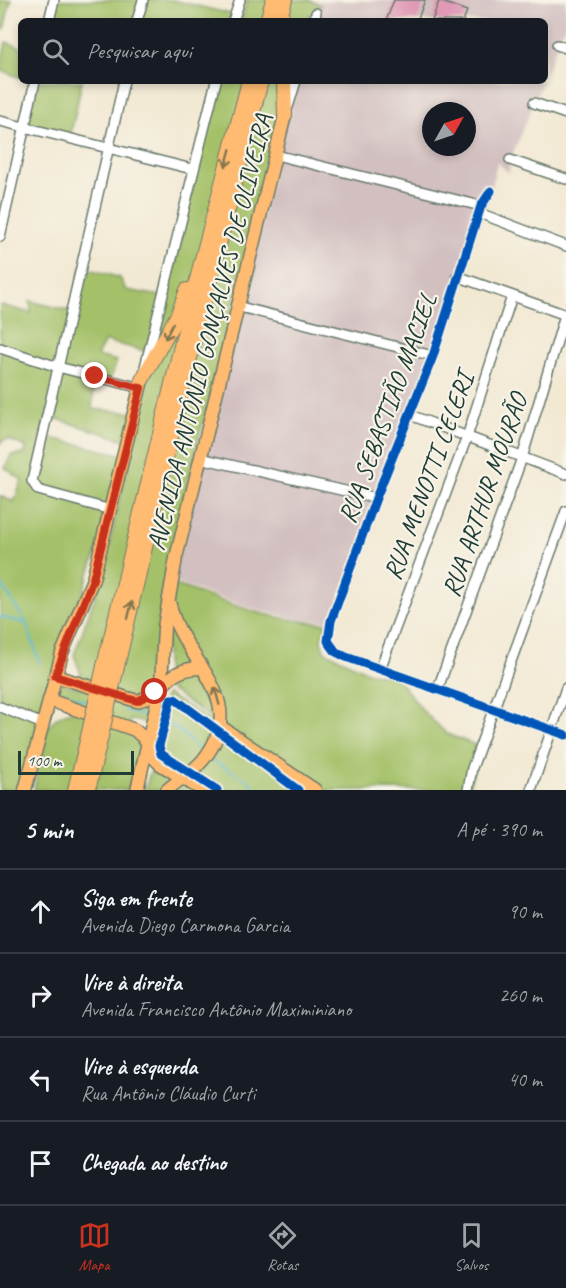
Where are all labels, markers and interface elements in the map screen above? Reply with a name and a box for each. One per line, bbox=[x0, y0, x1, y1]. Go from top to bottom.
search box bbox=[18, 18, 548, 84]
icon: search bbox=[39, 35, 72, 68]
text: Pesquisar aqui bbox=[87, 37, 192, 65]
north arrow bbox=[422, 102, 476, 156]
street label: AVENIDA ANTÔNIO GONÇALVES DE OLIVEIRA bbox=[139, 110, 280, 553]
one-way arrow bbox=[222, 148, 233, 167]
street label: RUA SEBASTIÃO MACIEL bbox=[331, 288, 445, 528]
one-way arrow bbox=[163, 322, 175, 340]
route end bbox=[81, 362, 107, 388]
street label: RUA MENOTTI CELERI bbox=[376, 363, 483, 584]
street label: RUA ARTHUR MOURÃO bbox=[434, 386, 536, 601]
one-way arrow bbox=[125, 601, 137, 620]
route start bbox=[141, 678, 167, 704]
one-way arrow bbox=[211, 686, 223, 705]
scale bar bbox=[18, 748, 134, 776]
text: 100 m bbox=[27, 751, 61, 771]
text: 5 min bbox=[24, 813, 73, 846]
text: A pé · 390 m bbox=[457, 817, 542, 842]
text: Siga em frente bbox=[81, 885, 192, 913]
icon: ahead bbox=[24, 895, 57, 928]
text: 90 m bbox=[508, 899, 542, 924]
text: Avenida Diego Carmona Garcia bbox=[81, 913, 290, 938]
text: Vire à direita bbox=[81, 969, 181, 997]
icon: right bbox=[24, 979, 57, 1012]
text: 260 m bbox=[499, 983, 542, 1008]
text: Avenida Francisco Antônio Maximiniano bbox=[81, 997, 351, 1022]
text: Vire à esquerda bbox=[81, 1053, 197, 1081]
icon: left bbox=[24, 1063, 57, 1096]
text: 40 m bbox=[508, 1067, 542, 1092]
text: Rua Antônio Cláudio Curti bbox=[81, 1081, 255, 1106]
icon: arrive bbox=[24, 1147, 57, 1180]
text: Chegada ao destino bbox=[81, 1149, 226, 1177]
tab: Mapa bbox=[78, 1219, 111, 1275]
tab: Rotas bbox=[266, 1219, 299, 1275]
tab: Salvos bbox=[455, 1219, 488, 1275]

